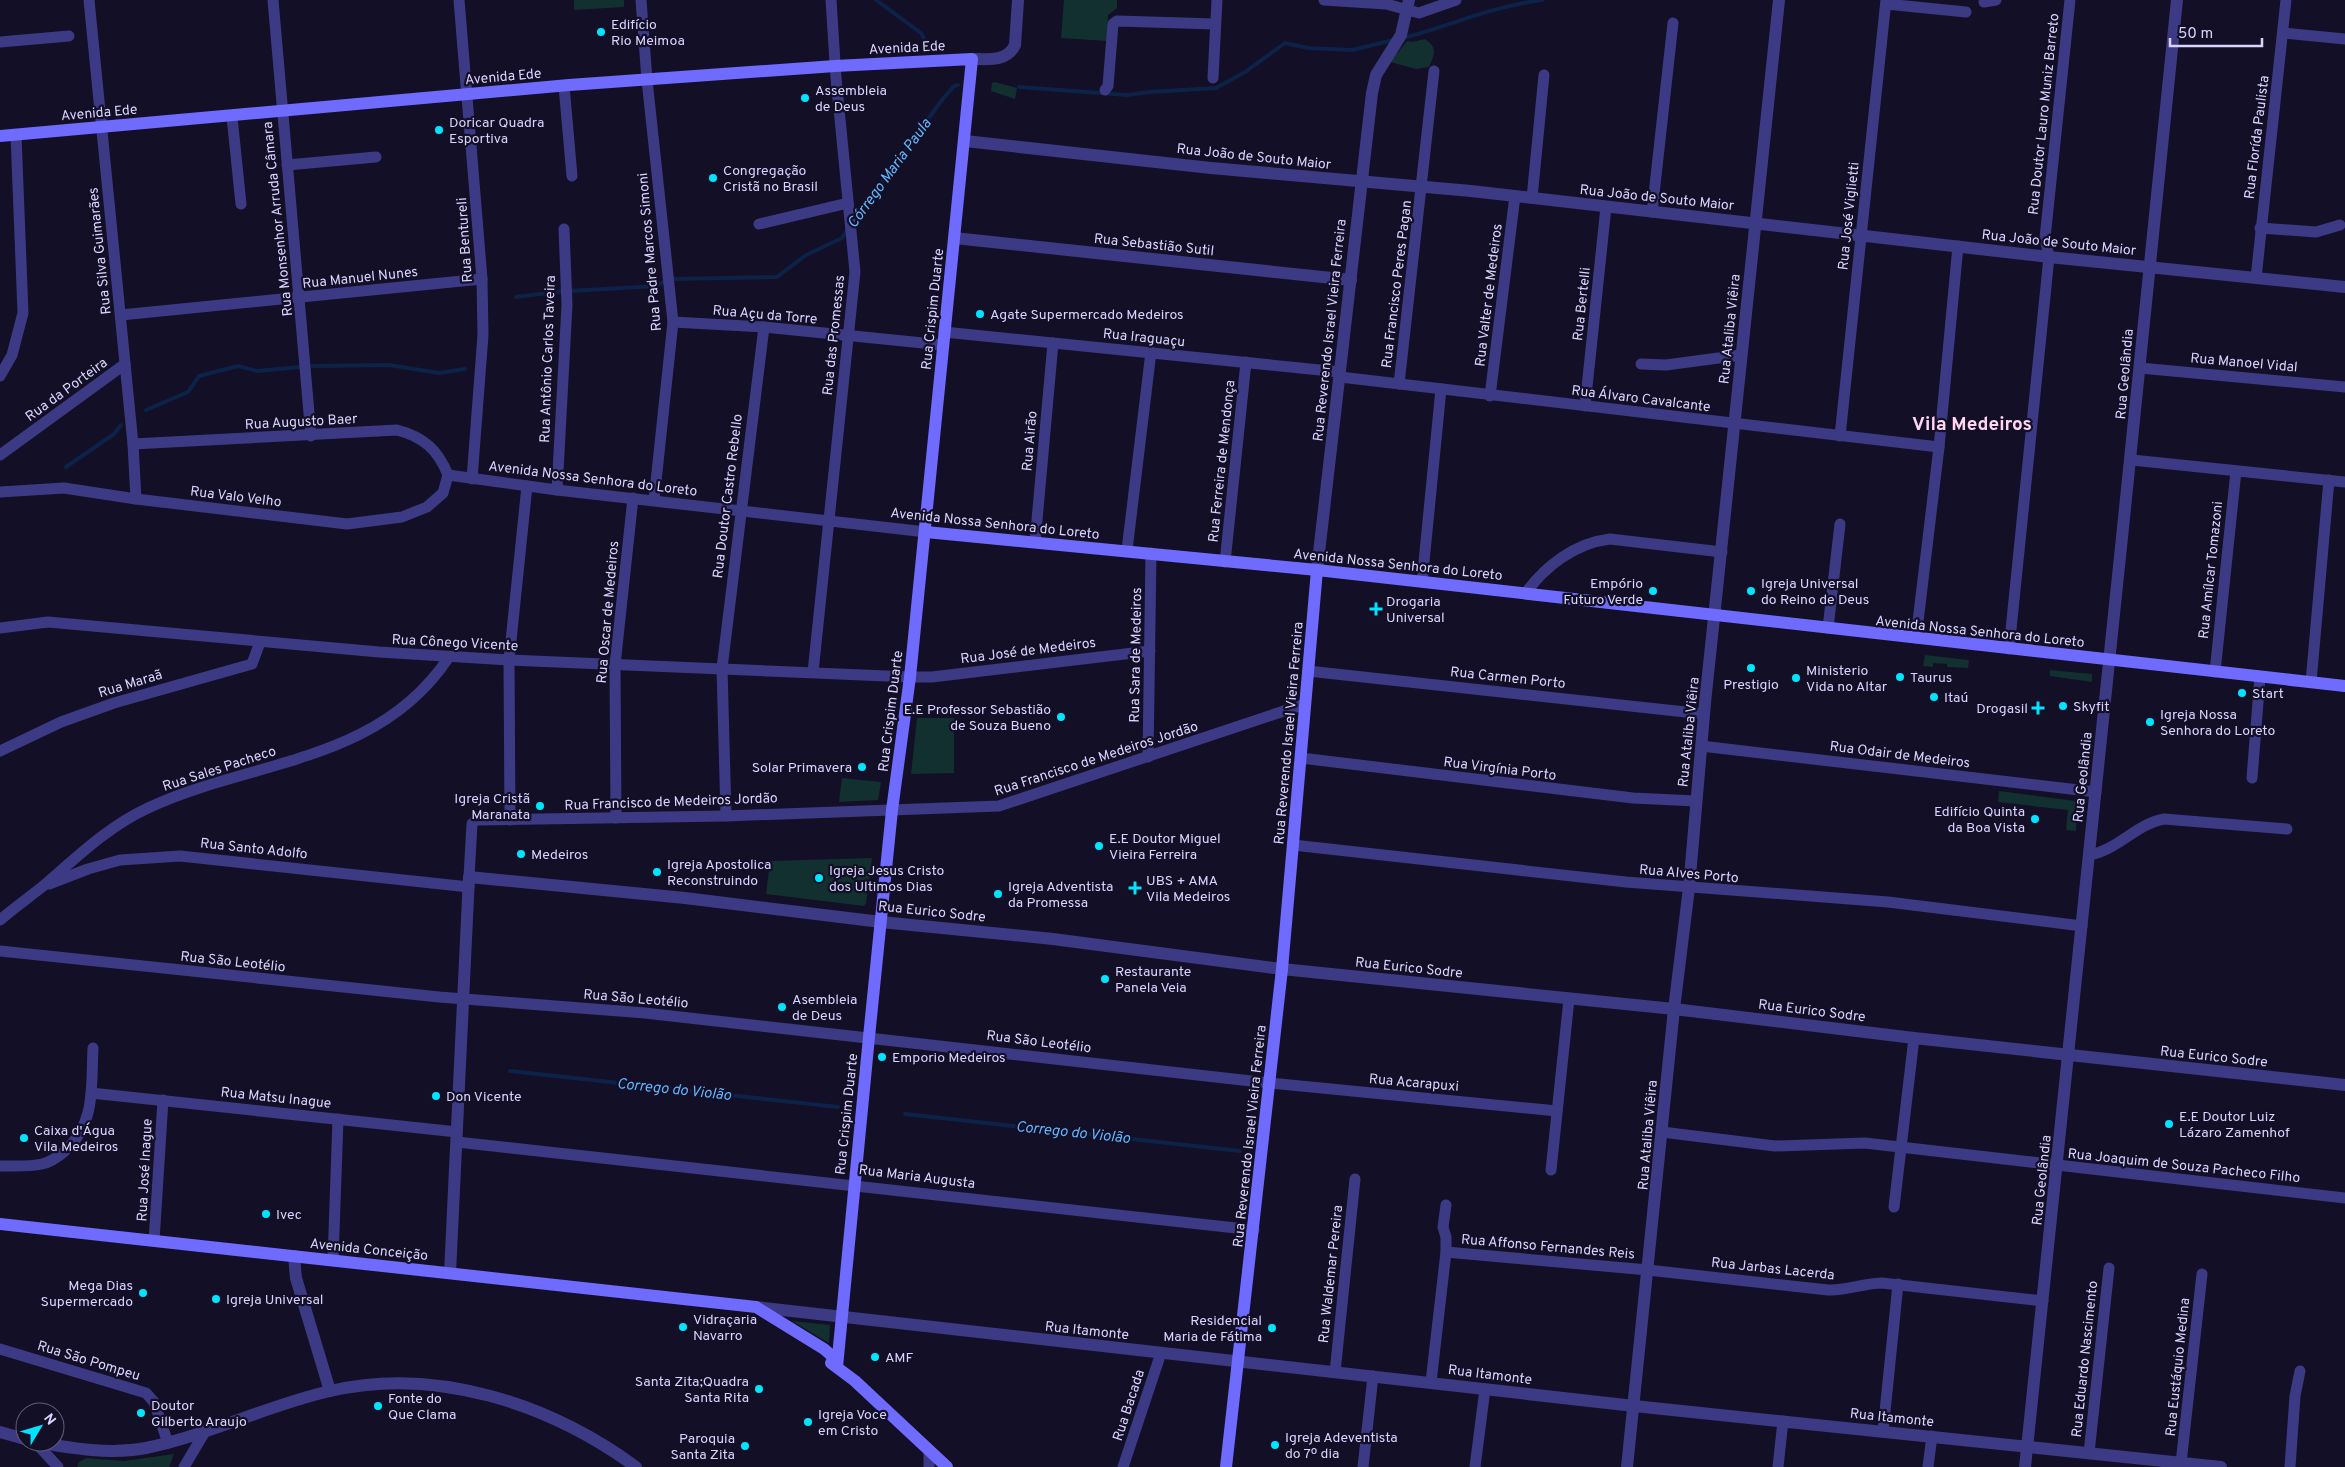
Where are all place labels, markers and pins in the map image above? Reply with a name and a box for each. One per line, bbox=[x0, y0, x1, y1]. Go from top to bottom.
place label: Edifício Rio Meimoa bbox=[611, 17, 685, 50]
marker: Edifício Rio Meimoa bbox=[595, 26, 607, 38]
place label: Assembleia de Deus bbox=[815, 83, 887, 116]
marker: Assembleia de Deus bbox=[799, 92, 811, 104]
place label: Doricar Quadra Esportiva bbox=[449, 115, 544, 148]
marker: Doricar Quadra Esportiva bbox=[433, 124, 445, 136]
place label: Congregação Cristã no Brasil bbox=[723, 163, 818, 196]
marker: Congregação Cristã no Brasil bbox=[707, 172, 719, 184]
place label: Agate Supermercado Medeiros bbox=[990, 307, 1184, 324]
marker: Agate Supermercado Medeiros bbox=[974, 308, 986, 320]
place label: Empório Futuro Verde bbox=[1563, 576, 1643, 609]
place label: Igreja Universal do Reino de Deus bbox=[1761, 576, 1869, 609]
marker: Empório Futuro Verde bbox=[1647, 585, 1659, 597]
marker: Igreja Universal do Reino de Deus bbox=[1745, 585, 1757, 597]
place label: Drogaria Universal bbox=[1386, 594, 1445, 627]
marker: Drogaria Universal bbox=[1370, 603, 1382, 615]
marker: Prestigio bbox=[1745, 662, 1757, 674]
place label: Ministerio Vida no Altar bbox=[1806, 663, 1888, 696]
place label: Taurus bbox=[1910, 670, 1952, 687]
marker: Taurus bbox=[1894, 671, 1906, 683]
marker: Ministerio Vida no Altar bbox=[1790, 672, 1802, 684]
place label: Prestigio bbox=[1723, 677, 1779, 694]
place label: Start bbox=[2252, 686, 2284, 703]
marker: Start bbox=[2236, 687, 2248, 699]
place label: Itaú bbox=[1944, 690, 1968, 707]
marker: Itaú bbox=[1928, 691, 1940, 703]
place label: Skyfit bbox=[2073, 699, 2110, 716]
marker: Skyfit bbox=[2057, 700, 2069, 712]
place label: Drogasil bbox=[1976, 701, 2028, 718]
place label: E.E Professor Sebastião de Souza Bueno bbox=[904, 702, 1051, 735]
marker: Drogasil bbox=[2032, 702, 2044, 714]
place label: Igreja Nossa Senhora do Loreto bbox=[2160, 707, 2276, 740]
marker: E.E Professor Sebastião de Souza Bueno bbox=[1055, 711, 1067, 723]
marker: Igreja Nossa Senhora do Loreto bbox=[2144, 716, 2156, 728]
place label: Solar Primavera bbox=[752, 760, 852, 777]
marker: Solar Primavera bbox=[856, 761, 868, 773]
place label: Igreja Cristã Maranata bbox=[454, 791, 530, 824]
marker: Igreja Cristã Maranata bbox=[534, 800, 546, 812]
place label: Edifício Quinta da Boa Vista bbox=[1934, 804, 2025, 837]
marker: Edifício Quinta da Boa Vista bbox=[2029, 813, 2041, 825]
place label: E.E Doutor Miguel Vieira Ferreira bbox=[1109, 831, 1221, 864]
marker: E.E Doutor Miguel Vieira Ferreira bbox=[1093, 840, 1105, 852]
place label: Medeiros bbox=[531, 847, 588, 864]
marker: Medeiros bbox=[515, 848, 527, 860]
place label: Igreja Apostolica Reconstruindo bbox=[667, 857, 771, 890]
place label: Igreja Jesus Cristo dos Ultimos Dias bbox=[829, 863, 945, 896]
marker: Igreja Apostolica Reconstruindo bbox=[651, 866, 663, 878]
marker: Igreja Jesus Cristo dos Ultimos Dias bbox=[813, 872, 825, 884]
place label: UBS + AMA Vila Medeiros bbox=[1146, 873, 1230, 906]
place label: Igreja Adventista da Promessa bbox=[1008, 879, 1113, 912]
marker: UBS + AMA Vila Medeiros bbox=[1128, 881, 1142, 895]
marker: Igreja Adventista da Promessa bbox=[992, 888, 1004, 900]
place label: Restaurante Panela Veia bbox=[1115, 964, 1191, 997]
marker: Restaurante Panela Veia bbox=[1099, 973, 1111, 985]
place label: Asembleia de Deus bbox=[792, 992, 857, 1025]
marker: Asembleia de Deus bbox=[776, 1001, 788, 1013]
place label: Emporio Medeiros bbox=[892, 1050, 1006, 1067]
marker: Emporio Medeiros bbox=[876, 1051, 888, 1063]
place label: Don Vicente bbox=[446, 1089, 522, 1106]
marker: Don Vicente bbox=[430, 1090, 442, 1102]
place label: E.E Doutor Luiz Lázaro Zamenhof bbox=[2179, 1109, 2290, 1142]
marker: E.E Doutor Luiz Lázaro Zamenhof bbox=[2163, 1118, 2175, 1130]
place label: Caixa d'Água Vila Medeiros bbox=[34, 1122, 118, 1156]
marker: Caixa d'Água Vila Medeiros bbox=[18, 1132, 30, 1144]
place label: Ivec bbox=[276, 1207, 302, 1224]
marker: Ivec bbox=[260, 1208, 272, 1220]
place label: Mega Dias Supermercado bbox=[41, 1278, 133, 1311]
marker: Mega Dias Supermercado bbox=[137, 1287, 149, 1299]
place label: Igreja Universal bbox=[226, 1292, 323, 1309]
marker: Igreja Universal bbox=[210, 1293, 222, 1305]
place label: Vidraçaria Navarro bbox=[693, 1312, 757, 1345]
place label: Residencial Maria de Fátima bbox=[1163, 1313, 1262, 1346]
marker: Vidraçaria Navarro bbox=[677, 1321, 689, 1333]
marker: Residencial Maria de Fátima bbox=[1266, 1322, 1278, 1334]
place label: AMF bbox=[885, 1350, 913, 1367]
marker: AMF bbox=[869, 1351, 881, 1363]
place label: Santa Zita;Quadra Santa Rita bbox=[635, 1374, 749, 1407]
marker: Santa Zita;Quadra Santa Rita bbox=[753, 1383, 765, 1395]
place label: Fonte do Que Clama bbox=[388, 1391, 456, 1424]
place label: Doutor Gilberto Araujo bbox=[151, 1398, 247, 1431]
marker: Fonte do Que Clama bbox=[372, 1400, 384, 1412]
marker: Doutor Gilberto Araujo bbox=[135, 1407, 147, 1419]
place label: Igreja Voce em Cristo bbox=[818, 1407, 887, 1440]
marker: Igreja Voce em Cristo bbox=[802, 1416, 814, 1428]
place label: Igreja Adeventista do 7º dia bbox=[1285, 1430, 1398, 1463]
place label: Paroquia Santa Zita bbox=[670, 1431, 735, 1464]
marker: Igreja Adeventista do 7º dia bbox=[1269, 1439, 1281, 1451]
marker: Paroquia Santa Zita bbox=[739, 1440, 751, 1452]

